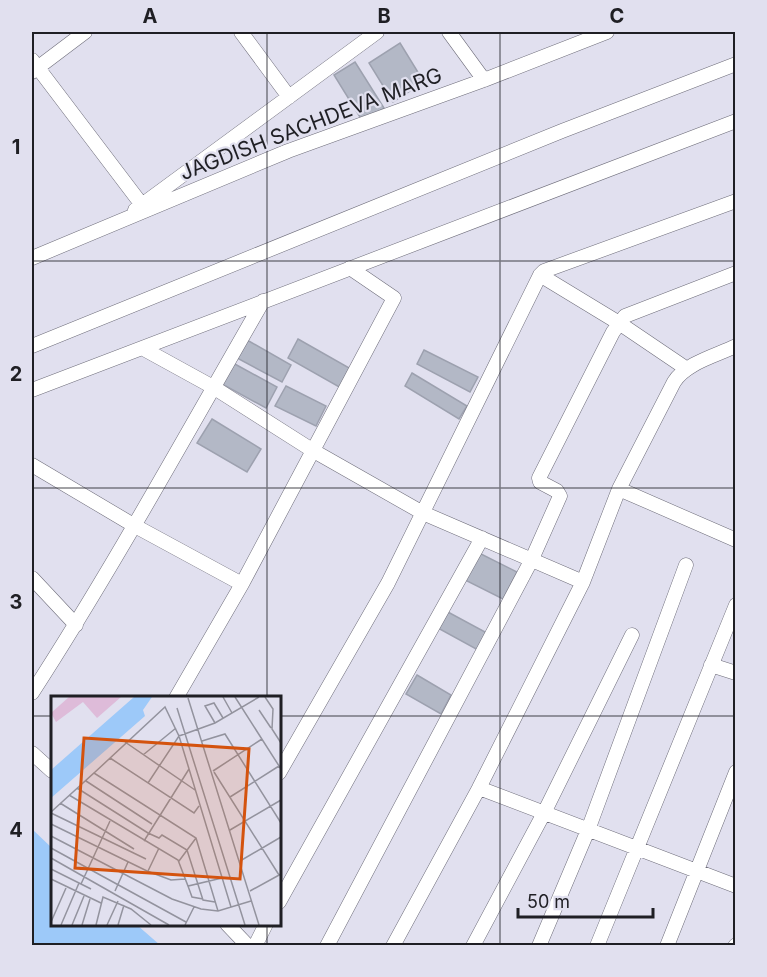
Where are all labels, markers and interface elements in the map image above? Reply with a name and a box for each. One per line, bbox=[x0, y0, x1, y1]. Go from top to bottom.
text: A bbox=[143, 4, 158, 28]
text: B bbox=[377, 4, 391, 28]
text: C bbox=[610, 4, 624, 28]
street label: JAGDISH SACHDEVA MARG bbox=[176, 62, 445, 185]
text: 1 bbox=[12, 135, 20, 159]
text: 2 bbox=[10, 362, 22, 386]
text: 3 bbox=[10, 590, 22, 614]
inset map bbox=[51, 696, 280, 926]
text: 4 bbox=[9, 818, 23, 842]
scale bar bbox=[518, 881, 653, 919]
text: 50 m bbox=[527, 891, 570, 912]

